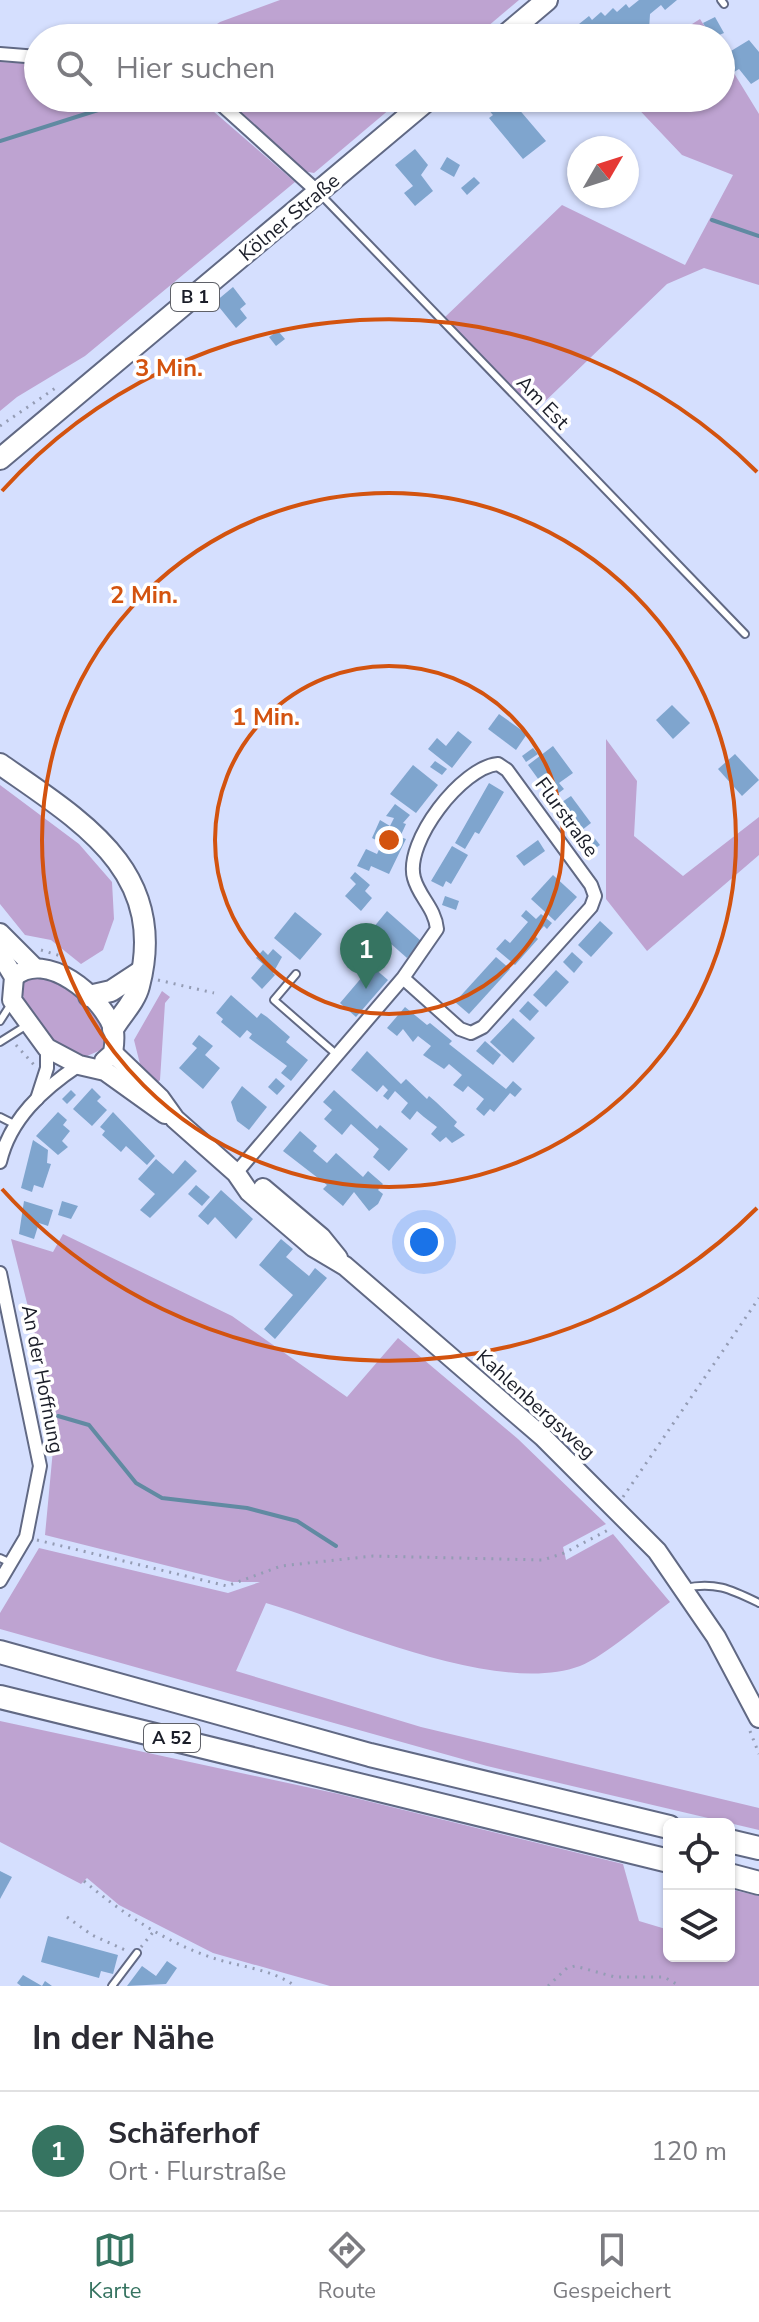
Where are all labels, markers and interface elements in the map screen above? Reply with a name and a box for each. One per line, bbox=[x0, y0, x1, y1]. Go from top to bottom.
search box bbox=[24, 24, 735, 112]
icon: search bbox=[52, 46, 96, 90]
text: Hier suchen bbox=[116, 48, 275, 89]
north arrow bbox=[567, 136, 639, 208]
street label: Kölner Straße bbox=[233, 167, 345, 267]
road number: B 1 bbox=[171, 283, 219, 311]
text: 3 Min. bbox=[135, 352, 203, 384]
street label: Am Est bbox=[510, 370, 576, 436]
text: 2 Min. bbox=[110, 579, 178, 611]
text: 1 Min. bbox=[232, 701, 300, 733]
street label: Flurstraße bbox=[529, 772, 605, 863]
centre of rings bbox=[375, 826, 403, 854]
pin: 1 bbox=[340, 923, 392, 989]
your location bbox=[404, 1222, 444, 1262]
street label: An der Hoffnung bbox=[15, 1303, 70, 1456]
street label: Kahlenbergsweg bbox=[470, 1344, 601, 1465]
road number: A 52 bbox=[144, 1724, 200, 1752]
map controls bbox=[663, 1818, 735, 1962]
button: locate bbox=[663, 1818, 735, 1890]
button: layers bbox=[663, 1890, 735, 1962]
text: In der Nähe bbox=[32, 2015, 214, 2061]
text: Schäferhof bbox=[108, 2113, 259, 2154]
text: 1 bbox=[50, 2134, 66, 2169]
text: 120 m bbox=[651, 2134, 727, 2169]
text: Ort · Flurstraße bbox=[108, 2154, 286, 2189]
tab: Karte bbox=[88, 2228, 141, 2306]
tab: Route bbox=[318, 2228, 376, 2306]
tab: Gespeichert bbox=[552, 2228, 671, 2306]

